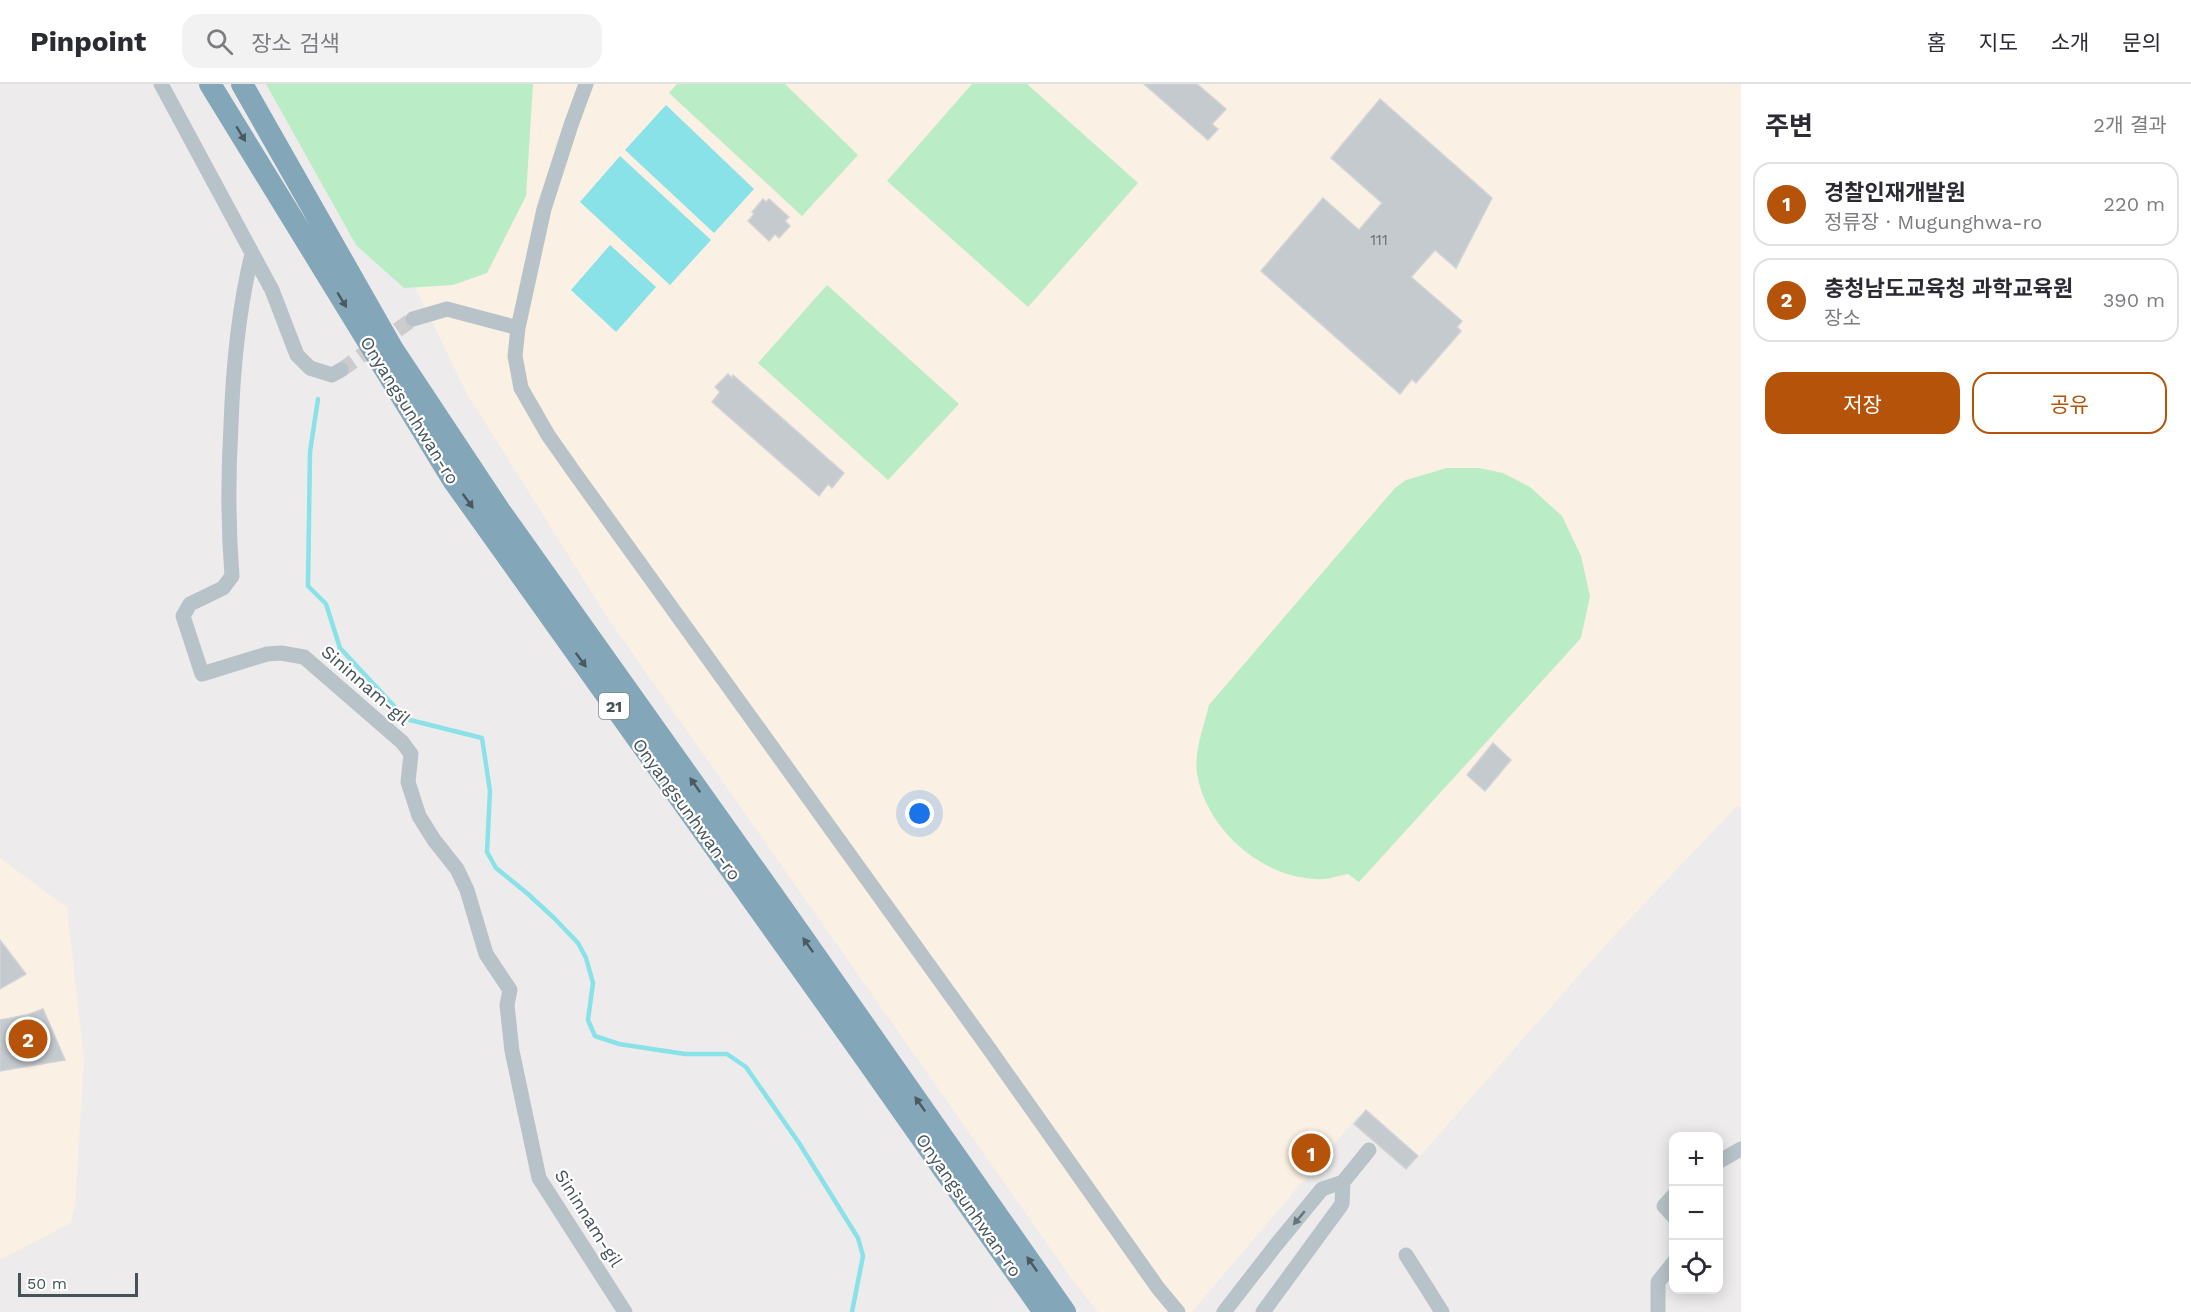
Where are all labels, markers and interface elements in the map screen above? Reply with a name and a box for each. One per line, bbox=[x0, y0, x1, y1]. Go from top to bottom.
search box bbox=[182, 14, 602, 68]
text: Pinpoint bbox=[30, 25, 146, 58]
icon: search bbox=[203, 25, 236, 58]
text: 홈 bbox=[1927, 30, 1946, 55]
text: 지도 bbox=[1979, 30, 2018, 55]
text: 소개 bbox=[2051, 30, 2089, 55]
text: 문의 bbox=[2122, 30, 2161, 55]
text: 장소 검색 bbox=[251, 31, 340, 56]
text: 주변 bbox=[1765, 111, 1813, 141]
text: 2개 결과 bbox=[2093, 113, 2167, 137]
one-way arrow bbox=[235, 126, 246, 142]
text: 경찰인재개발원 bbox=[1824, 180, 1966, 205]
text: 1 bbox=[1782, 192, 1791, 216]
text: 220 m bbox=[2103, 192, 2165, 216]
text: 정류장 · Mugunghwa-ro bbox=[1824, 210, 2042, 234]
house number: 111 bbox=[1370, 231, 1388, 249]
text: 충청남도교육청 과학교육원 bbox=[1824, 276, 2073, 301]
text: 2 bbox=[1781, 288, 1792, 312]
text: 390 m bbox=[2103, 288, 2165, 312]
one-way arrow bbox=[337, 292, 348, 308]
text: 장소 bbox=[1824, 306, 1861, 330]
street label: Onyangsunhwan-ro bbox=[356, 332, 464, 488]
button: 저장 bbox=[1765, 372, 1960, 434]
button: 공유 bbox=[1972, 372, 2167, 434]
one-way arrow bbox=[462, 493, 474, 509]
street label: Sininnam-gil bbox=[317, 641, 415, 730]
one-way arrow bbox=[575, 652, 587, 668]
road number: 21 bbox=[599, 693, 629, 719]
street label: Onyangsunhwan-ro bbox=[628, 734, 746, 884]
one-way arrow bbox=[689, 778, 701, 794]
your location bbox=[905, 799, 934, 828]
one-way arrow bbox=[802, 937, 814, 953]
pin: 2 bbox=[9, 1016, 48, 1062]
one-way arrow bbox=[914, 1097, 926, 1113]
street label: Onyangsunhwan-ro bbox=[912, 1129, 1026, 1281]
pin: 1 bbox=[1292, 1130, 1330, 1176]
map controls bbox=[1669, 1132, 1723, 1294]
button: + bbox=[1669, 1132, 1723, 1186]
street label: Sininnam-gil bbox=[551, 1165, 628, 1271]
button: − bbox=[1669, 1186, 1723, 1240]
one-way arrow bbox=[1292, 1210, 1305, 1226]
button: locate bbox=[1669, 1240, 1723, 1294]
one-way arrow bbox=[1027, 1256, 1038, 1272]
scale bar bbox=[18, 1270, 138, 1298]
text: 50 m bbox=[27, 1274, 67, 1293]

